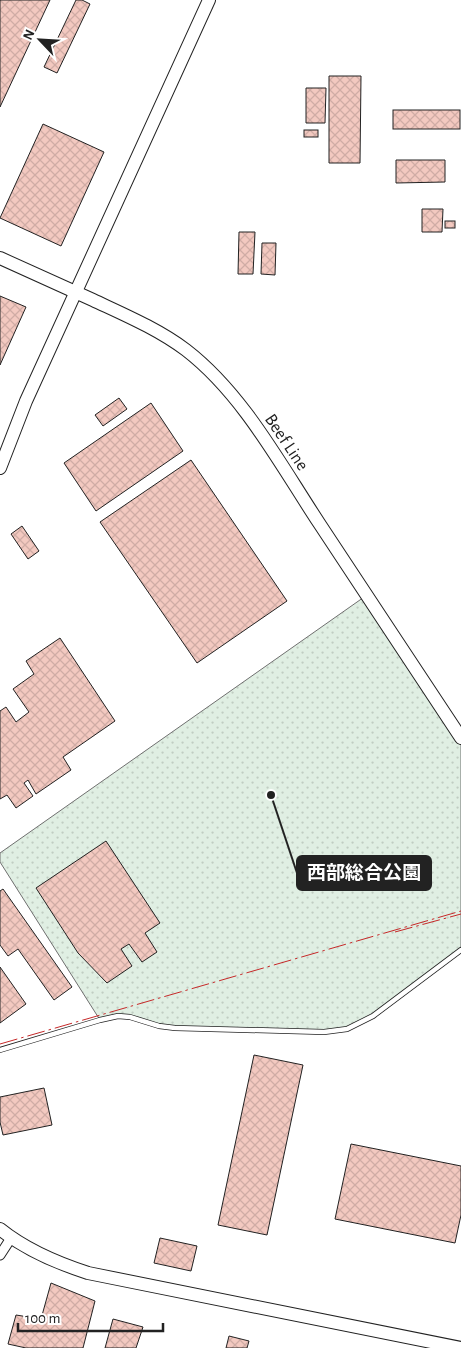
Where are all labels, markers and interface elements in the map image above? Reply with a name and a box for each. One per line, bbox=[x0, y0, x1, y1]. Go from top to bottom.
north arrow bbox=[15, 15, 65, 65]
text: N bbox=[21, 28, 38, 42]
street label: Beef Line bbox=[261, 411, 312, 474]
callout: 西部総合公園 bbox=[297, 856, 431, 890]
text: 西部総合公園 bbox=[307, 863, 421, 883]
scale bar bbox=[18, 1300, 162, 1332]
text: 100 m bbox=[25, 1311, 60, 1326]

